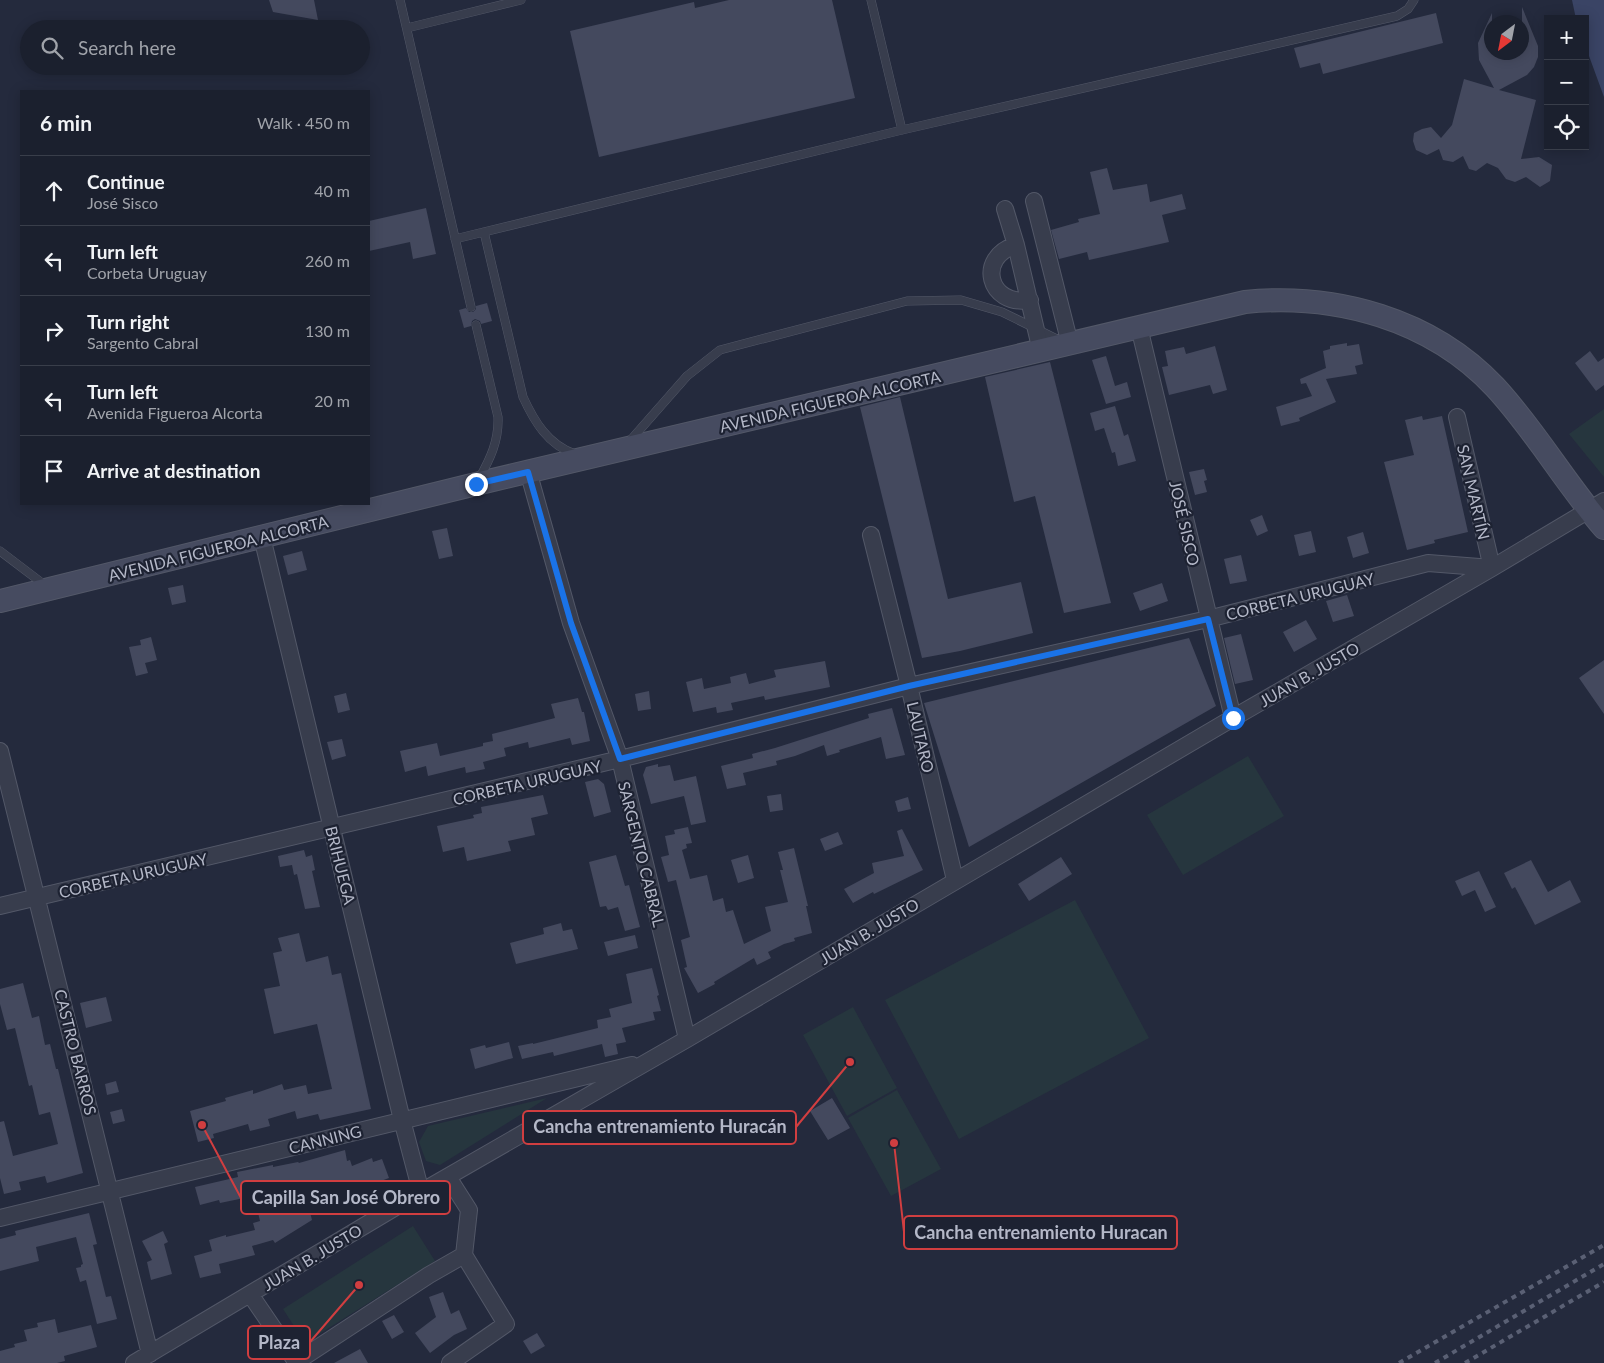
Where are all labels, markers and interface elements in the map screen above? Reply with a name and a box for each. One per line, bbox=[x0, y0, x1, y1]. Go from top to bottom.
north arrow bbox=[1484, 15, 1529, 60]
map controls bbox=[1544, 15, 1589, 150]
button: + bbox=[1544, 15, 1589, 60]
search box bbox=[20, 20, 370, 75]
icon: search bbox=[38, 34, 66, 62]
text: Search here bbox=[78, 36, 176, 59]
button: − bbox=[1544, 60, 1589, 105]
button: locate bbox=[1544, 105, 1589, 150]
text: 6 min bbox=[40, 110, 92, 135]
text: Walk · 450 m bbox=[257, 113, 350, 132]
text: Continue bbox=[87, 170, 165, 193]
icon: ahead bbox=[40, 177, 68, 205]
text: 40 m bbox=[314, 181, 350, 200]
text: José Sisco bbox=[87, 193, 158, 212]
text: Turn left bbox=[87, 240, 158, 263]
icon: left bbox=[40, 247, 68, 275]
text: 260 m bbox=[305, 251, 350, 270]
text: Corbeta Uruguay bbox=[87, 263, 207, 282]
text: Turn right bbox=[87, 310, 169, 333]
icon: right bbox=[40, 317, 68, 345]
text: 130 m bbox=[305, 321, 350, 340]
text: Sargento Cabral bbox=[87, 333, 199, 352]
street label: AVENIDA FIGUEROA ALCORTA bbox=[718, 366, 942, 436]
text: Turn left bbox=[87, 380, 158, 403]
icon: left bbox=[40, 387, 68, 415]
text: 20 m bbox=[314, 391, 350, 410]
text: Avenida Figueroa Alcorta bbox=[87, 403, 263, 422]
street label: SAN MARTÍN bbox=[1454, 443, 1494, 541]
icon: arrive bbox=[40, 457, 68, 485]
text: Arrive at destination bbox=[87, 459, 260, 482]
route end bbox=[465, 473, 488, 496]
street label: JOSÉ SISCO bbox=[1166, 479, 1204, 568]
street label: AVENIDA FIGUEROA ALCORTA bbox=[106, 511, 330, 585]
street label: CORBETA URUGUAY bbox=[1224, 568, 1376, 624]
street label: JUAN B. JUSTO bbox=[1256, 638, 1362, 710]
street label: LAUTARO bbox=[904, 700, 938, 775]
route start bbox=[1222, 707, 1245, 730]
street label: CORBETA URUGUAY bbox=[451, 756, 603, 808]
street label: SARGENTO CABRAL bbox=[615, 779, 669, 929]
street label: BRIHUEGA bbox=[322, 824, 360, 906]
street label: CORBETA URUGUAY bbox=[57, 849, 209, 901]
street label: JUAN B. JUSTO bbox=[816, 894, 922, 968]
street label: CASTRO BARROS bbox=[51, 987, 101, 1117]
callout: Cancha entrenamiento Huracán bbox=[523, 1111, 796, 1144]
text: Cancha entrenamiento Huracán bbox=[533, 1115, 787, 1137]
street label: CANNING bbox=[287, 1121, 363, 1157]
callout: Capilla San José Obrero bbox=[241, 1181, 450, 1214]
text: Capilla San José Obrero bbox=[252, 1186, 440, 1208]
callout: Cancha entrenamiento Huracan bbox=[904, 1216, 1177, 1249]
street label: JUAN B. JUSTO bbox=[259, 1220, 365, 1294]
text: Cancha entrenamiento Huracan bbox=[914, 1221, 1168, 1243]
callout: Plaza bbox=[248, 1326, 310, 1359]
text: Plaza bbox=[258, 1331, 300, 1353]

